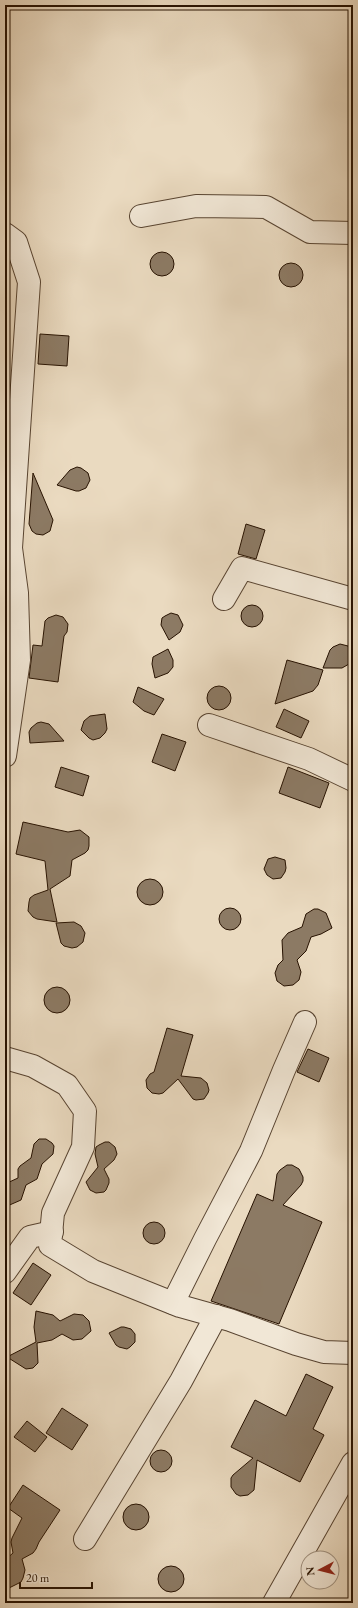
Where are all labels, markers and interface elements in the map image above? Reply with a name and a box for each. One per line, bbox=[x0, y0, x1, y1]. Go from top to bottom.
north arrow bbox=[300, 1550, 340, 1590]
scale bar bbox=[20, 1564, 92, 1590]
text: N bbox=[303, 1566, 318, 1576]
text: 20 m bbox=[26, 1570, 50, 1586]

